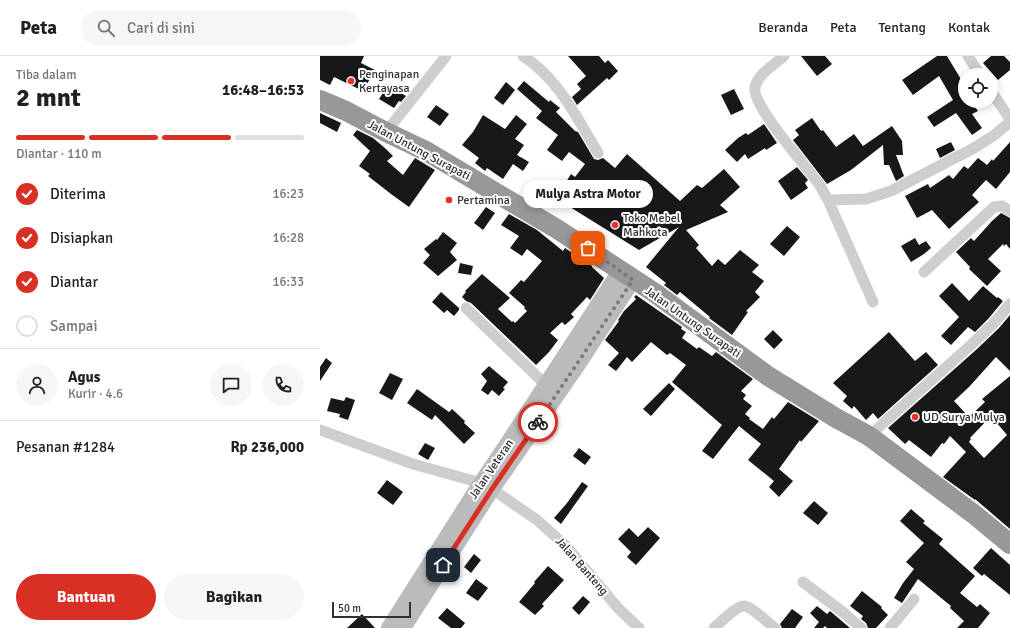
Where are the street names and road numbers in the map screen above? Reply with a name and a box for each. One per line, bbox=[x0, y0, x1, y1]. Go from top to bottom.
street label: Jalan Untung Surapati bbox=[365, 117, 473, 184]
street label: Jalan Untung Surapati bbox=[642, 283, 744, 361]
street label: Jalan Veteran bbox=[466, 436, 517, 502]
street label: Jalan Banteng bbox=[552, 534, 611, 599]

